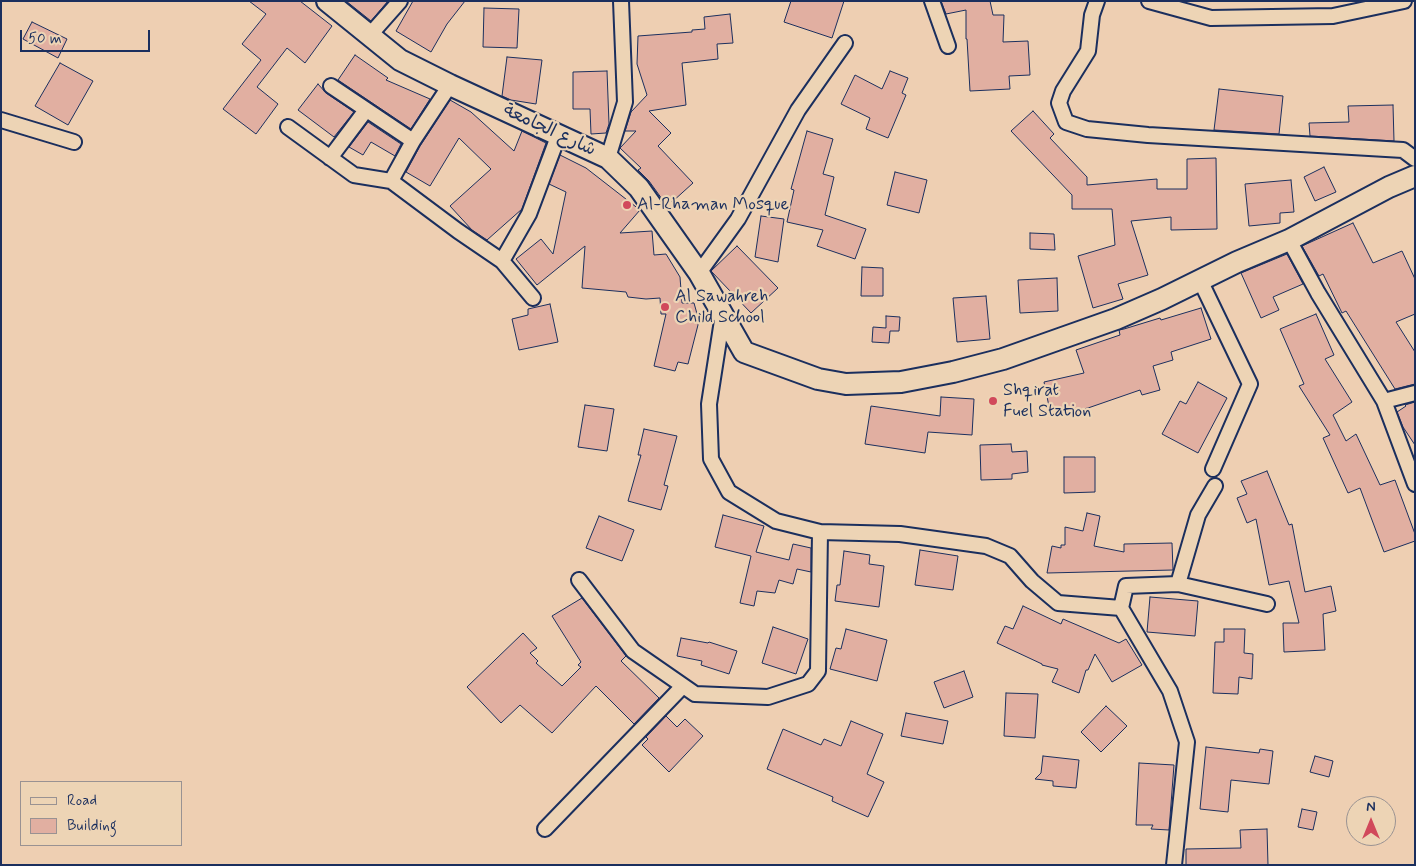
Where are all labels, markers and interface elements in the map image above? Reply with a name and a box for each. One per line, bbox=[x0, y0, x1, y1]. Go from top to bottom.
scale bar bbox=[22, 20, 152, 52]
text: 50 m bbox=[28, 29, 62, 49]
street label: شارع الجامعة bbox=[499, 100, 599, 162]
place label: Al-Rhaman Mosque bbox=[637, 194, 789, 216]
marker: Al-Rhaman Mosque bbox=[621, 199, 633, 211]
place label: Al Sawahreh Child School bbox=[675, 286, 768, 328]
marker: Al Sawahreh Child School bbox=[659, 301, 671, 313]
place label: Shqirat Fuel Station bbox=[1003, 380, 1091, 422]
marker: Shqirat Fuel Station bbox=[987, 395, 999, 407]
legend bbox=[20, 781, 182, 846]
text: Road bbox=[67, 791, 97, 811]
north arrow bbox=[1346, 796, 1396, 846]
text: N bbox=[1366, 798, 1376, 816]
text: Building bbox=[67, 816, 117, 836]

